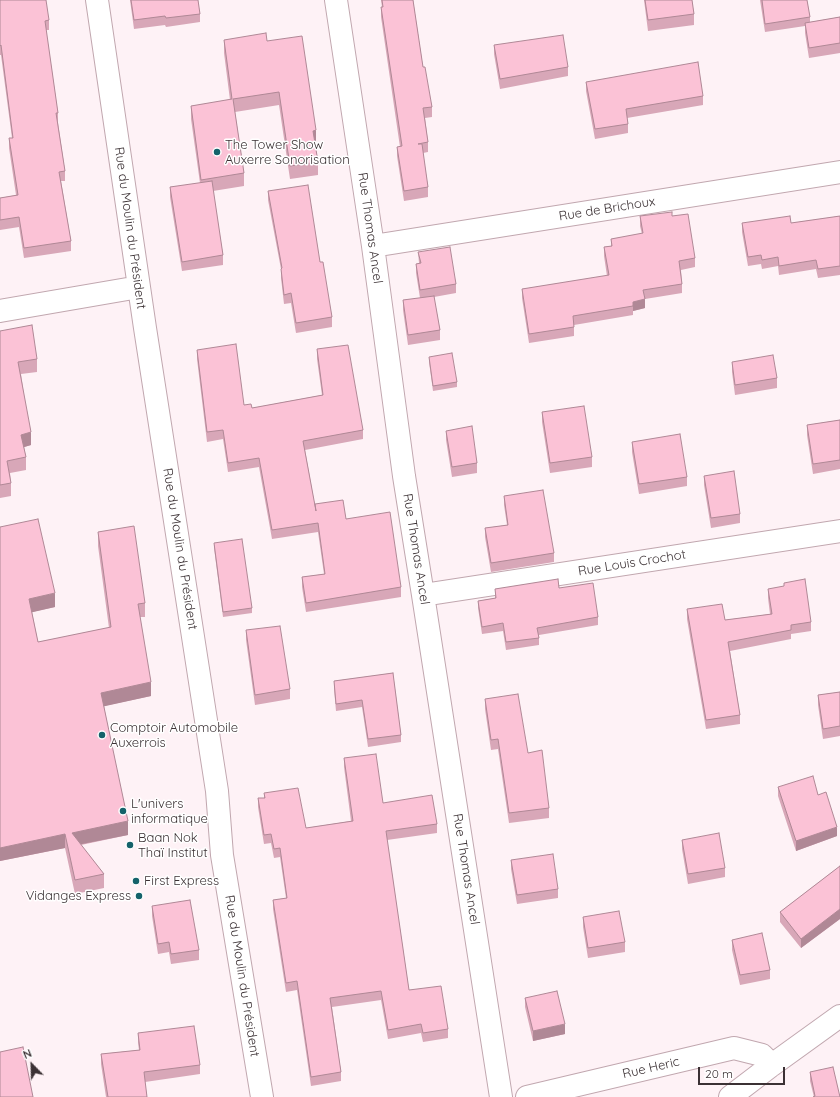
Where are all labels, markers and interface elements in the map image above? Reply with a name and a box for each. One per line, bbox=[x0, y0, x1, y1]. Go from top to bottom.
place label: The Tower Show Auxerre Sonorisation bbox=[225, 137, 350, 168]
street label: Rue du Moulin du Président bbox=[111, 146, 149, 310]
marker: The Tower Show Auxerre Sonorisation bbox=[212, 147, 222, 157]
street label: Rue Thomas Ancel bbox=[354, 171, 386, 285]
street label: Rue de Brichoux bbox=[558, 194, 656, 224]
street label: Rue du Moulin du Président bbox=[159, 467, 201, 631]
street label: Rue Thomas Ancel bbox=[400, 492, 432, 606]
street label: Rue Louis Crochot bbox=[577, 547, 687, 579]
place label: Comptoir Automobile Auxerrois bbox=[110, 720, 238, 751]
marker: Comptoir Automobile Auxerrois bbox=[97, 730, 107, 740]
place label: L'univers informatique bbox=[131, 796, 208, 827]
marker: L'univers informatique bbox=[118, 806, 128, 816]
street label: Rue Thomas Ancel bbox=[450, 812, 482, 926]
place label: Baan Nok Thaï Institut bbox=[138, 830, 208, 861]
marker: Baan Nok Thaï Institut bbox=[125, 840, 135, 850]
place label: First Express bbox=[144, 873, 219, 889]
marker: First Express bbox=[131, 876, 141, 886]
place label: Vidanges Express bbox=[26, 888, 131, 904]
marker: Vidanges Express bbox=[134, 891, 144, 901]
street label: Rue du Moulin du Président bbox=[221, 894, 263, 1058]
north arrow bbox=[12, 1045, 52, 1085]
text: N bbox=[21, 1046, 34, 1062]
street label: Rue Heric bbox=[621, 1054, 681, 1082]
scale bar bbox=[700, 1059, 787, 1085]
text: 20 m bbox=[705, 1066, 733, 1081]

